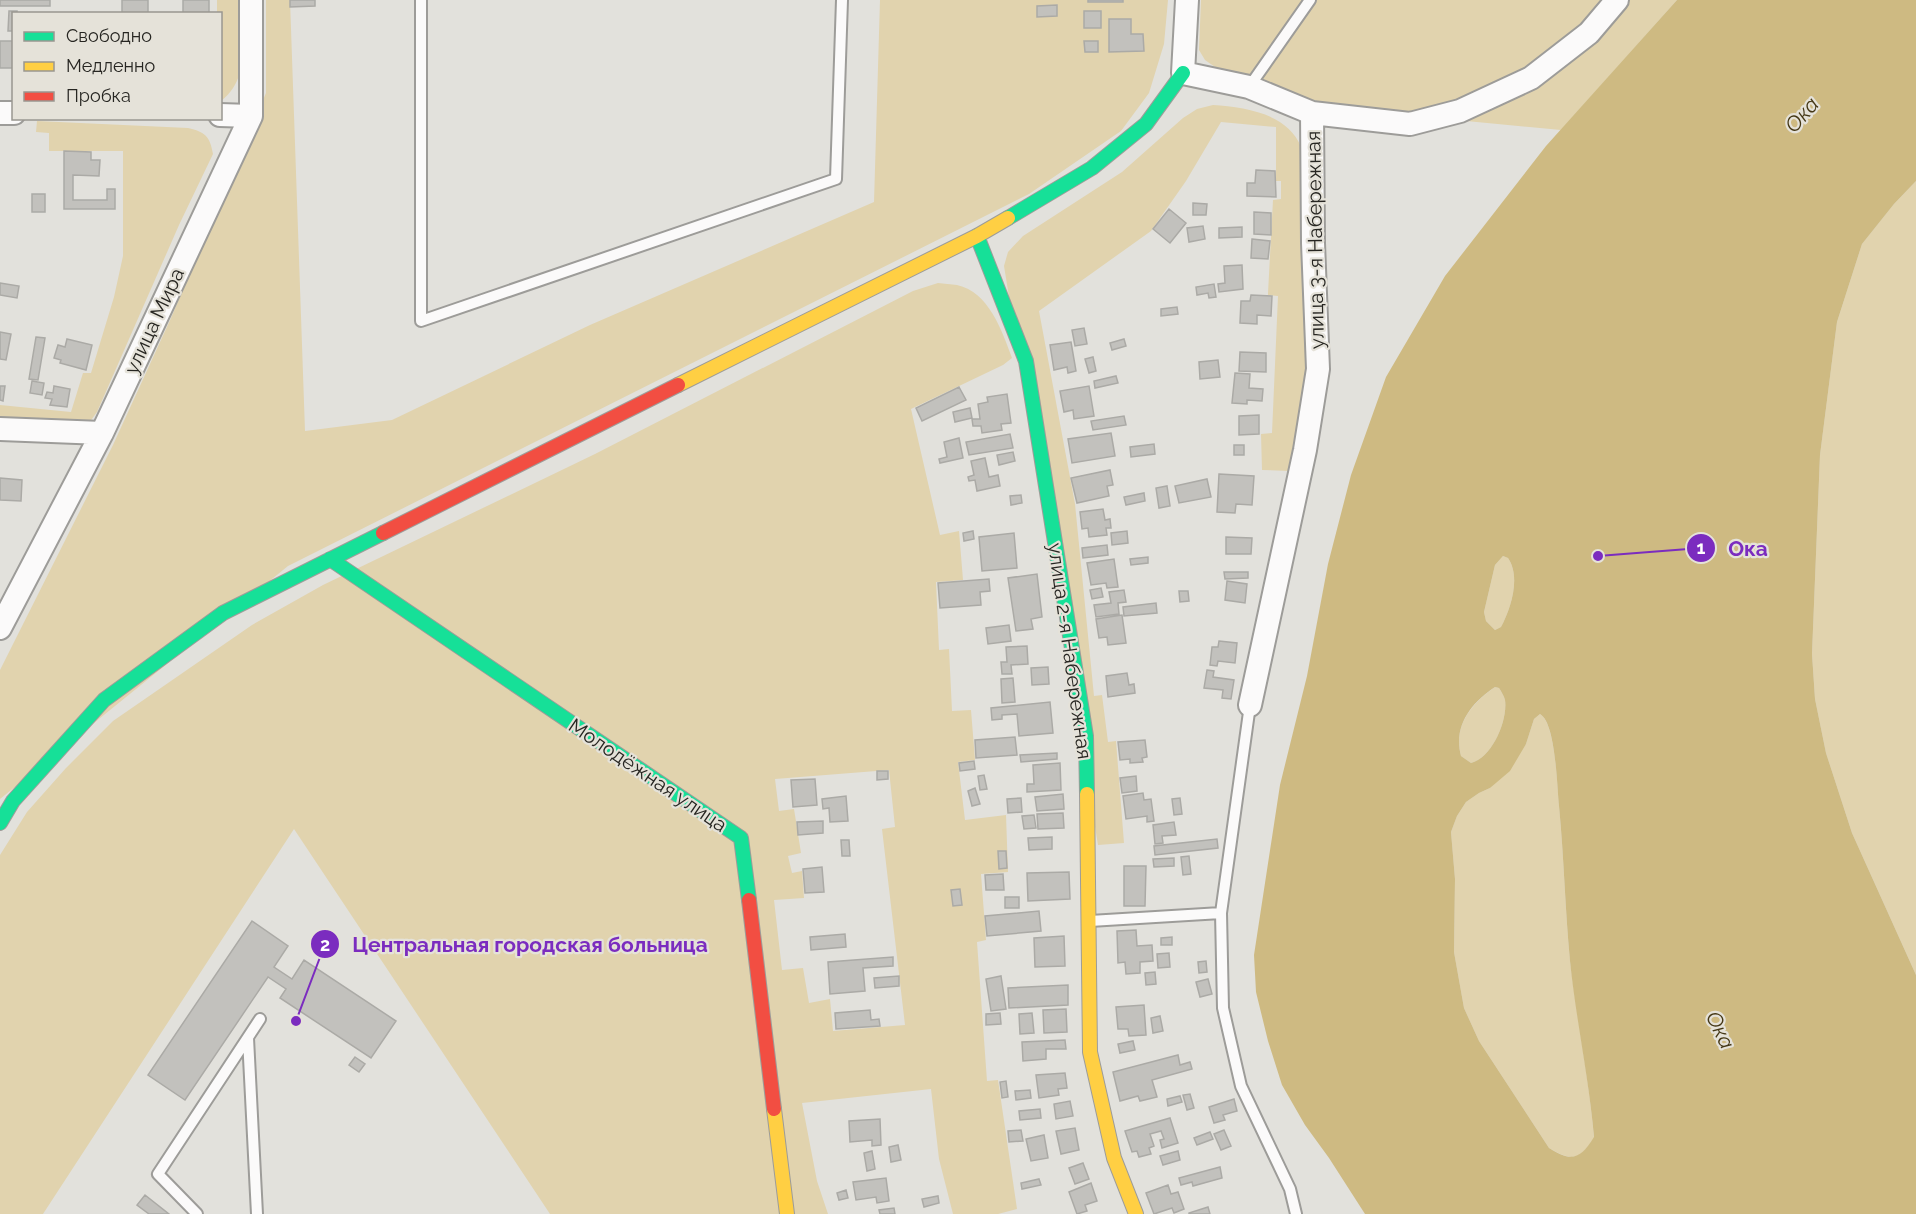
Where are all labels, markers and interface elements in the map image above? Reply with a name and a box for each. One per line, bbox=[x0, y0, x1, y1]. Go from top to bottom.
legend bbox=[12, 12, 222, 120]
text: Свободно bbox=[66, 25, 152, 46]
text: Медленно bbox=[66, 55, 155, 76]
text: Пробка bbox=[66, 85, 131, 106]
water label: Ока bbox=[1779, 92, 1824, 138]
street label: улица 3-я Набережная bbox=[1301, 131, 1329, 349]
street label: улица Мира bbox=[119, 264, 189, 378]
callout: Ока bbox=[1686, 529, 1780, 568]
text: Ока bbox=[1728, 536, 1768, 561]
text: 1 bbox=[1697, 537, 1706, 558]
street label: улица 2-я Набережная bbox=[1043, 541, 1097, 761]
street label: Молодёжная улица bbox=[564, 713, 732, 837]
callout: Центральная городская больница bbox=[310, 925, 720, 964]
text: Центральная городская больница bbox=[352, 932, 708, 957]
text: 2 bbox=[320, 934, 330, 955]
water label: Ока bbox=[1701, 1007, 1740, 1053]

